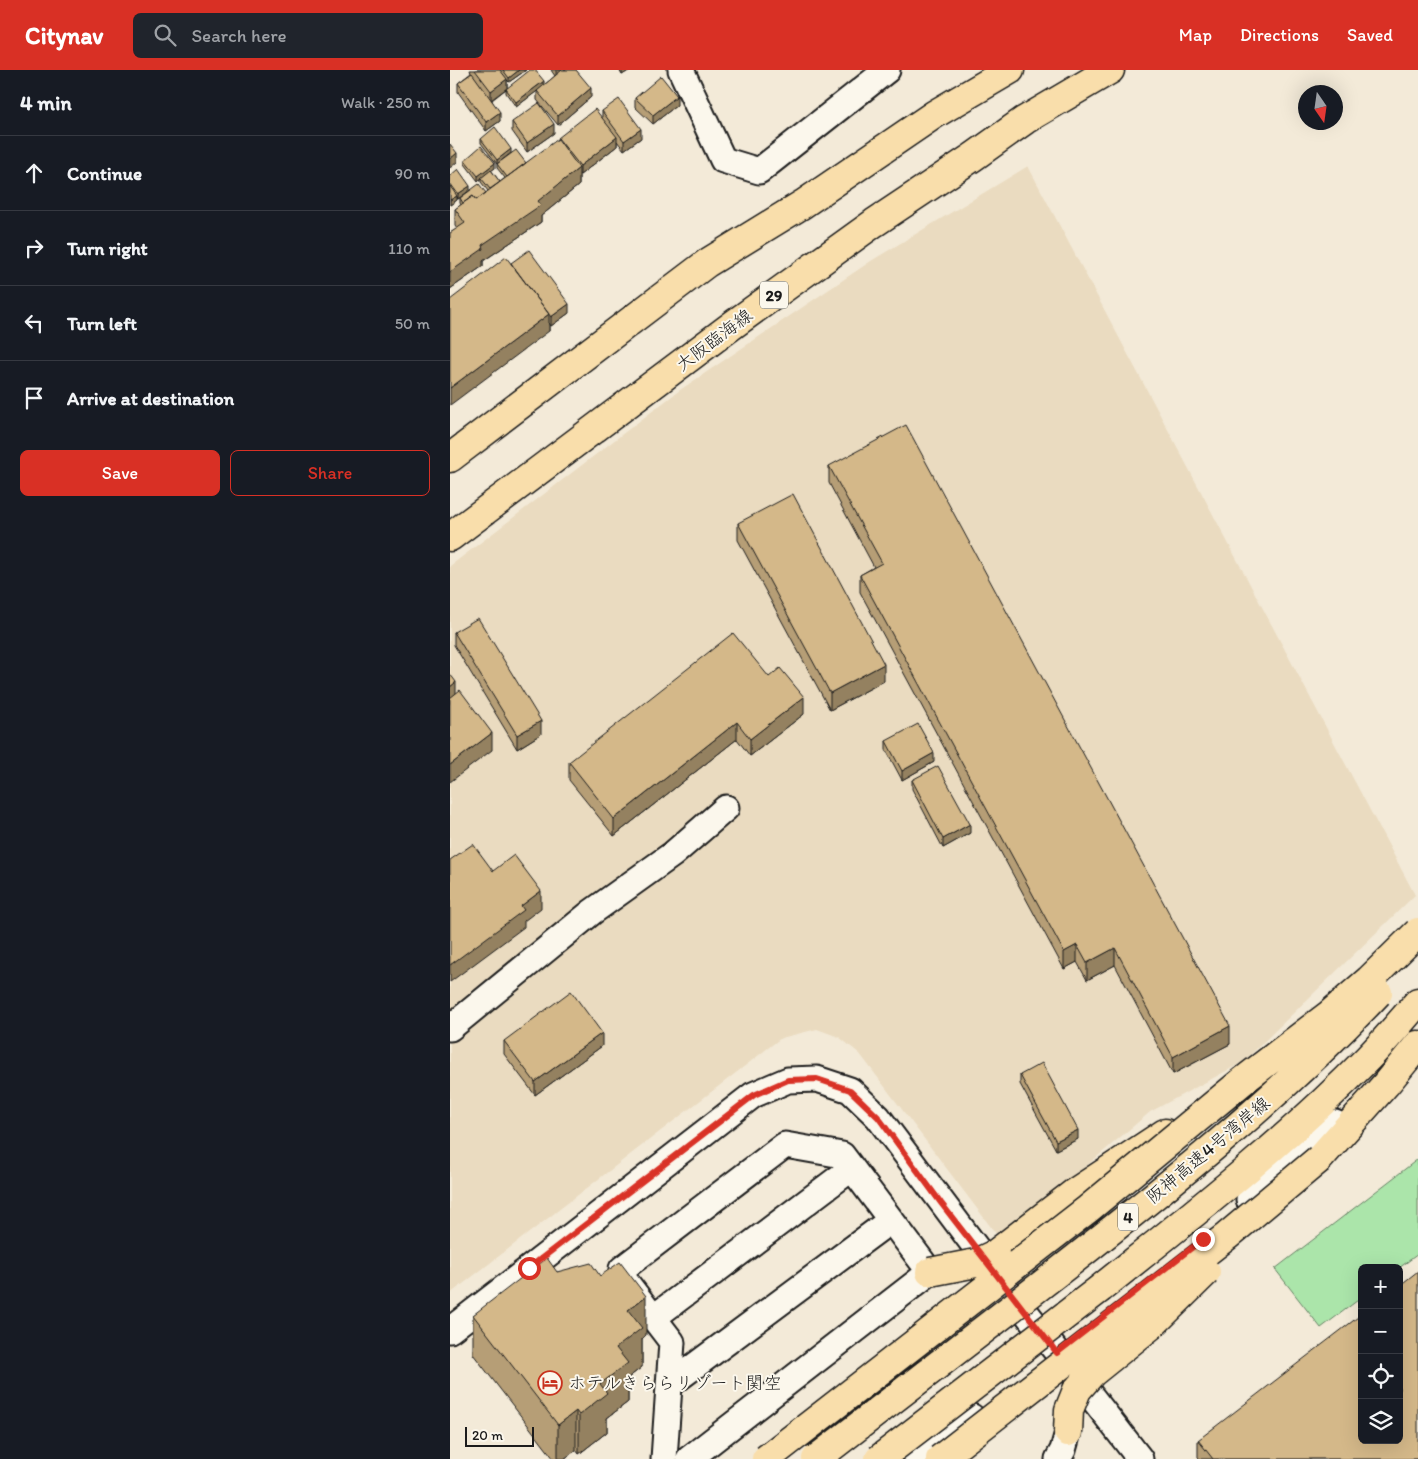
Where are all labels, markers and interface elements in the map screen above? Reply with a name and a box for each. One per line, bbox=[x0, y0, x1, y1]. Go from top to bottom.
search box bbox=[133, 13, 483, 58]
text: Citynav bbox=[25, 21, 103, 50]
icon: search bbox=[151, 21, 179, 49]
text: Search here bbox=[191, 24, 287, 47]
text: Map bbox=[1179, 24, 1212, 46]
text: Directions bbox=[1240, 24, 1319, 46]
text: Saved bbox=[1347, 24, 1393, 46]
north arrow bbox=[1298, 85, 1343, 130]
text: 4 min bbox=[20, 90, 72, 115]
text: Walk · 250 m bbox=[341, 93, 430, 112]
icon: ahead bbox=[20, 159, 48, 187]
text: Continue bbox=[67, 162, 142, 185]
text: 90 m bbox=[395, 164, 430, 183]
icon: right bbox=[20, 234, 48, 262]
text: Turn right bbox=[67, 237, 148, 260]
text: 110 m bbox=[388, 239, 430, 258]
road number: 29 bbox=[760, 282, 788, 308]
street label: 大阪臨海線 bbox=[671, 304, 757, 376]
icon: left bbox=[20, 309, 48, 337]
text: Turn left bbox=[67, 312, 137, 335]
text: 50 m bbox=[395, 314, 430, 333]
icon: arrive bbox=[20, 384, 48, 412]
text: Arrive at destination bbox=[67, 387, 234, 410]
button: Save bbox=[20, 450, 220, 496]
button: Share bbox=[230, 450, 430, 496]
street label: 阪神高速4号湾岸線 bbox=[1142, 1092, 1274, 1208]
road number: 4 bbox=[1118, 1204, 1138, 1230]
route end bbox=[1192, 1228, 1215, 1251]
route start bbox=[518, 1257, 541, 1280]
map controls bbox=[1358, 1264, 1403, 1444]
button: + bbox=[1358, 1264, 1403, 1309]
button: − bbox=[1358, 1309, 1403, 1354]
button: locate bbox=[1358, 1354, 1403, 1399]
hotel icon: ホテルきららリゾート関空 bbox=[537, 1370, 563, 1396]
place label: ホテルきららリゾート関空 bbox=[568, 1372, 782, 1394]
button: layers bbox=[1358, 1399, 1403, 1444]
scale bar bbox=[465, 1424, 534, 1447]
text: 20 m bbox=[472, 1427, 503, 1444]

